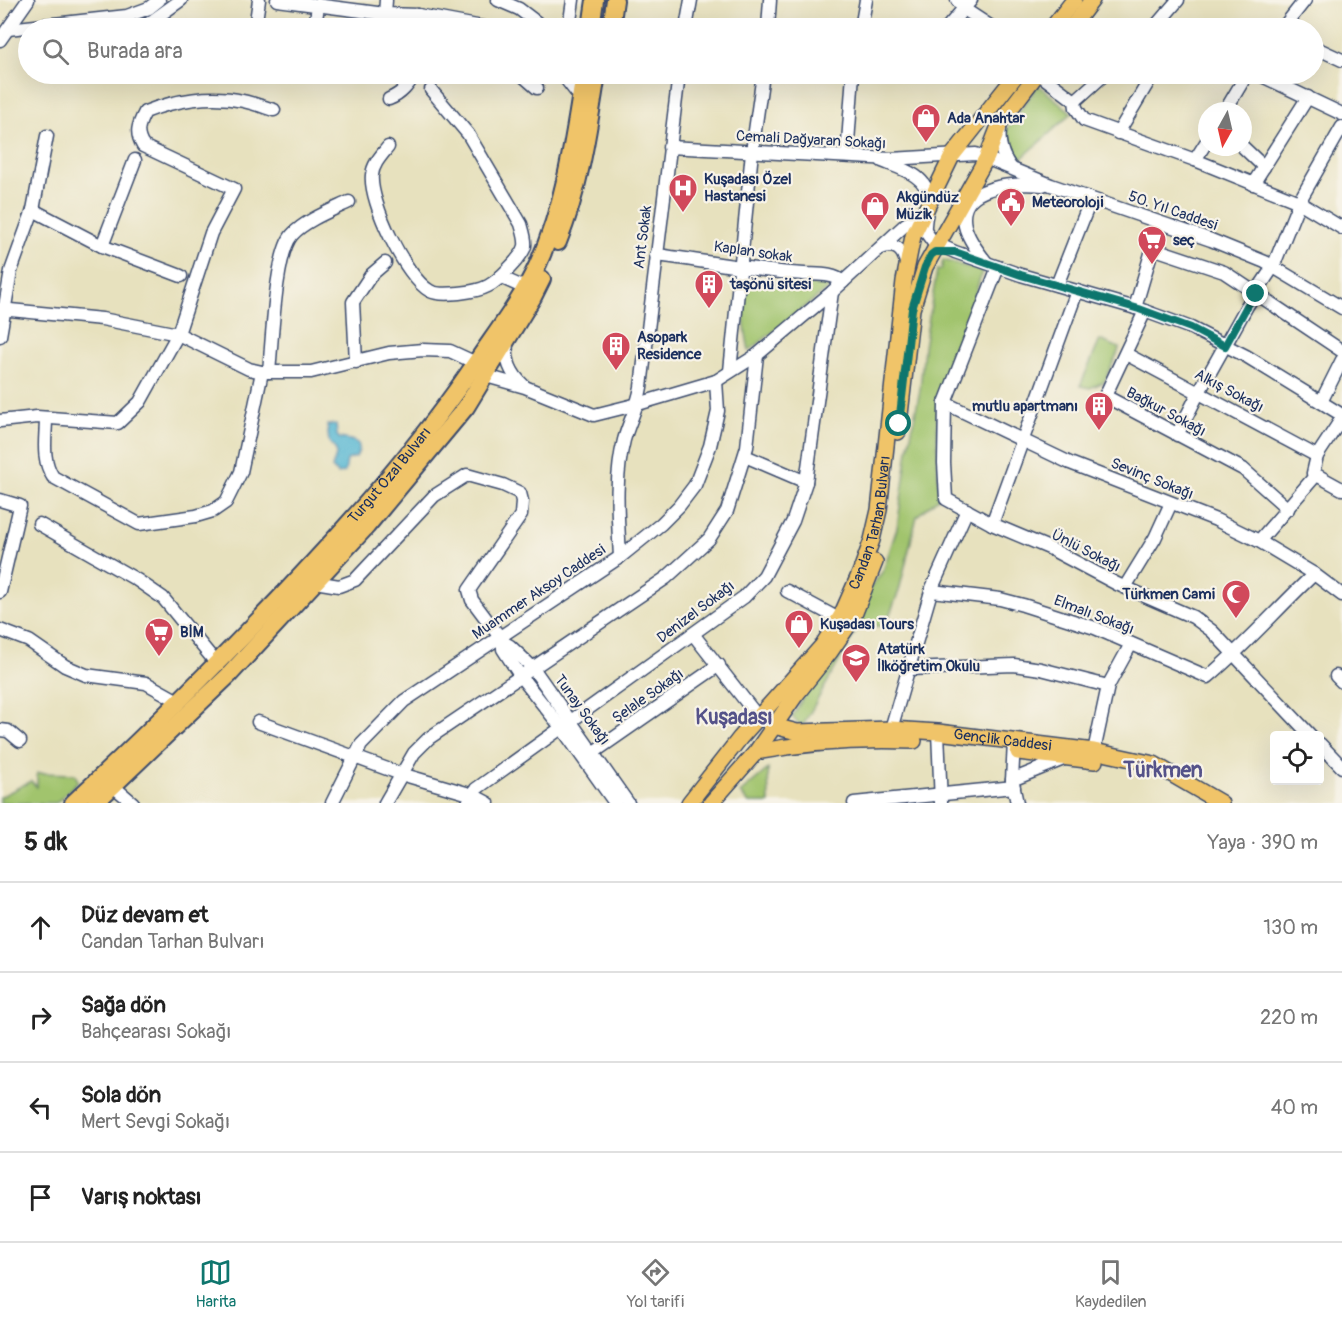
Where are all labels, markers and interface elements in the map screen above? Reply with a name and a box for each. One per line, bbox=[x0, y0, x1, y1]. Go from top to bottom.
search box bbox=[18, 18, 1324, 84]
icon: search bbox=[39, 35, 72, 68]
text: Burada ara bbox=[87, 37, 183, 65]
shop icon: Ada Anahtar bbox=[910, 102, 942, 144]
north arrow bbox=[1198, 102, 1252, 156]
place label: Ada Anahtar bbox=[947, 109, 1026, 128]
street label: Cemali Dağyaran Sokağı bbox=[736, 127, 886, 153]
place label: Kuşadası Özel Hastanesi bbox=[704, 170, 792, 206]
hospital icon: Kuşadası Özel Hastanesi bbox=[667, 172, 699, 214]
public building icon: Meteoroloji bbox=[995, 186, 1027, 228]
street label: 50. Yıl Caddesi bbox=[1126, 187, 1220, 235]
place label: Akgündüz Müzik bbox=[896, 188, 959, 224]
shop icon: Akgündüz Müzik bbox=[859, 190, 891, 232]
place label: Meteoroloji bbox=[1032, 193, 1104, 212]
street label: Ant Sokak bbox=[630, 204, 656, 270]
supermarket icon: seç bbox=[1136, 224, 1168, 266]
place label: seç bbox=[1173, 231, 1195, 250]
street label: Kaplan sokak bbox=[712, 237, 794, 267]
building icon: taşönü sitesi bbox=[693, 268, 725, 310]
place label: taşönü sitesi bbox=[729, 275, 812, 294]
route end bbox=[1242, 280, 1268, 306]
place label: Asopark Residence bbox=[637, 328, 702, 364]
building icon: Asopark Residence bbox=[600, 330, 632, 372]
street label: Alkış Sokağı bbox=[1191, 365, 1267, 417]
street label: Bağkur Sokağı bbox=[1123, 383, 1209, 441]
building icon: mutlu apartmanı bbox=[1083, 390, 1115, 432]
place label: mutlu apartmanı bbox=[972, 397, 1078, 416]
route start bbox=[885, 410, 911, 436]
street label: Turgut Özal Bulvarı bbox=[344, 423, 435, 527]
street label: Sevinç Sokağı bbox=[1108, 454, 1196, 504]
street label: Candan Tarhan Bulvarı bbox=[844, 455, 894, 593]
street label: Ünlü Sokağı bbox=[1048, 525, 1124, 577]
street label: Muammer Aksoy Caddesi bbox=[469, 540, 609, 644]
street label: Denizel Sokağı bbox=[653, 577, 739, 647]
mosque icon: Türkmen Cami bbox=[1220, 578, 1252, 620]
place label: Türkmen Cami bbox=[1121, 585, 1216, 604]
street label: Elmalı Sokağı bbox=[1051, 591, 1137, 639]
shop icon: Kuşadası Tours bbox=[783, 608, 815, 650]
place label: Kuşadası Tours bbox=[820, 615, 914, 634]
supermarket icon: BİM bbox=[143, 616, 175, 658]
place label: BİM bbox=[180, 623, 204, 642]
place label: Atatürk İlköğretim Okulu bbox=[877, 640, 980, 676]
school or university icon: Atatürk İlköğretim Okulu bbox=[840, 642, 872, 684]
street label: Şelale Sokağı bbox=[609, 664, 687, 728]
street label: Tunay Sokağı bbox=[550, 671, 614, 749]
district label: Kuşadası bbox=[695, 704, 773, 731]
street label: Gençlik Caddesi bbox=[953, 724, 1053, 755]
map controls bbox=[1270, 731, 1324, 785]
button: locate bbox=[1270, 731, 1324, 785]
district label: Türkmen bbox=[1122, 757, 1203, 784]
text: 5 dk bbox=[24, 826, 67, 858]
text: Yaya · 390 m bbox=[1208, 830, 1318, 855]
text: Düz devam et bbox=[81, 901, 208, 929]
icon: ahead bbox=[24, 911, 57, 944]
text: 130 m bbox=[1263, 915, 1318, 940]
text: Candan Tarhan Bulvarı bbox=[81, 929, 265, 954]
text: Sağa dön bbox=[81, 991, 166, 1019]
icon: right bbox=[24, 1001, 57, 1034]
text: 220 m bbox=[1260, 1005, 1318, 1030]
text: Bahçearası Sokağı bbox=[81, 1019, 232, 1044]
text: Sola dön bbox=[81, 1081, 161, 1109]
icon: left bbox=[24, 1091, 57, 1124]
text: 40 m bbox=[1271, 1095, 1318, 1120]
text: Mert Sevgi Sokağı bbox=[81, 1109, 230, 1134]
icon: arrive bbox=[24, 1181, 57, 1214]
text: Varış noktası bbox=[81, 1183, 202, 1211]
tab: Harita bbox=[195, 1256, 236, 1312]
tab: Yol tarifi bbox=[627, 1256, 684, 1312]
tab: Kaydedilen bbox=[1075, 1256, 1147, 1312]

